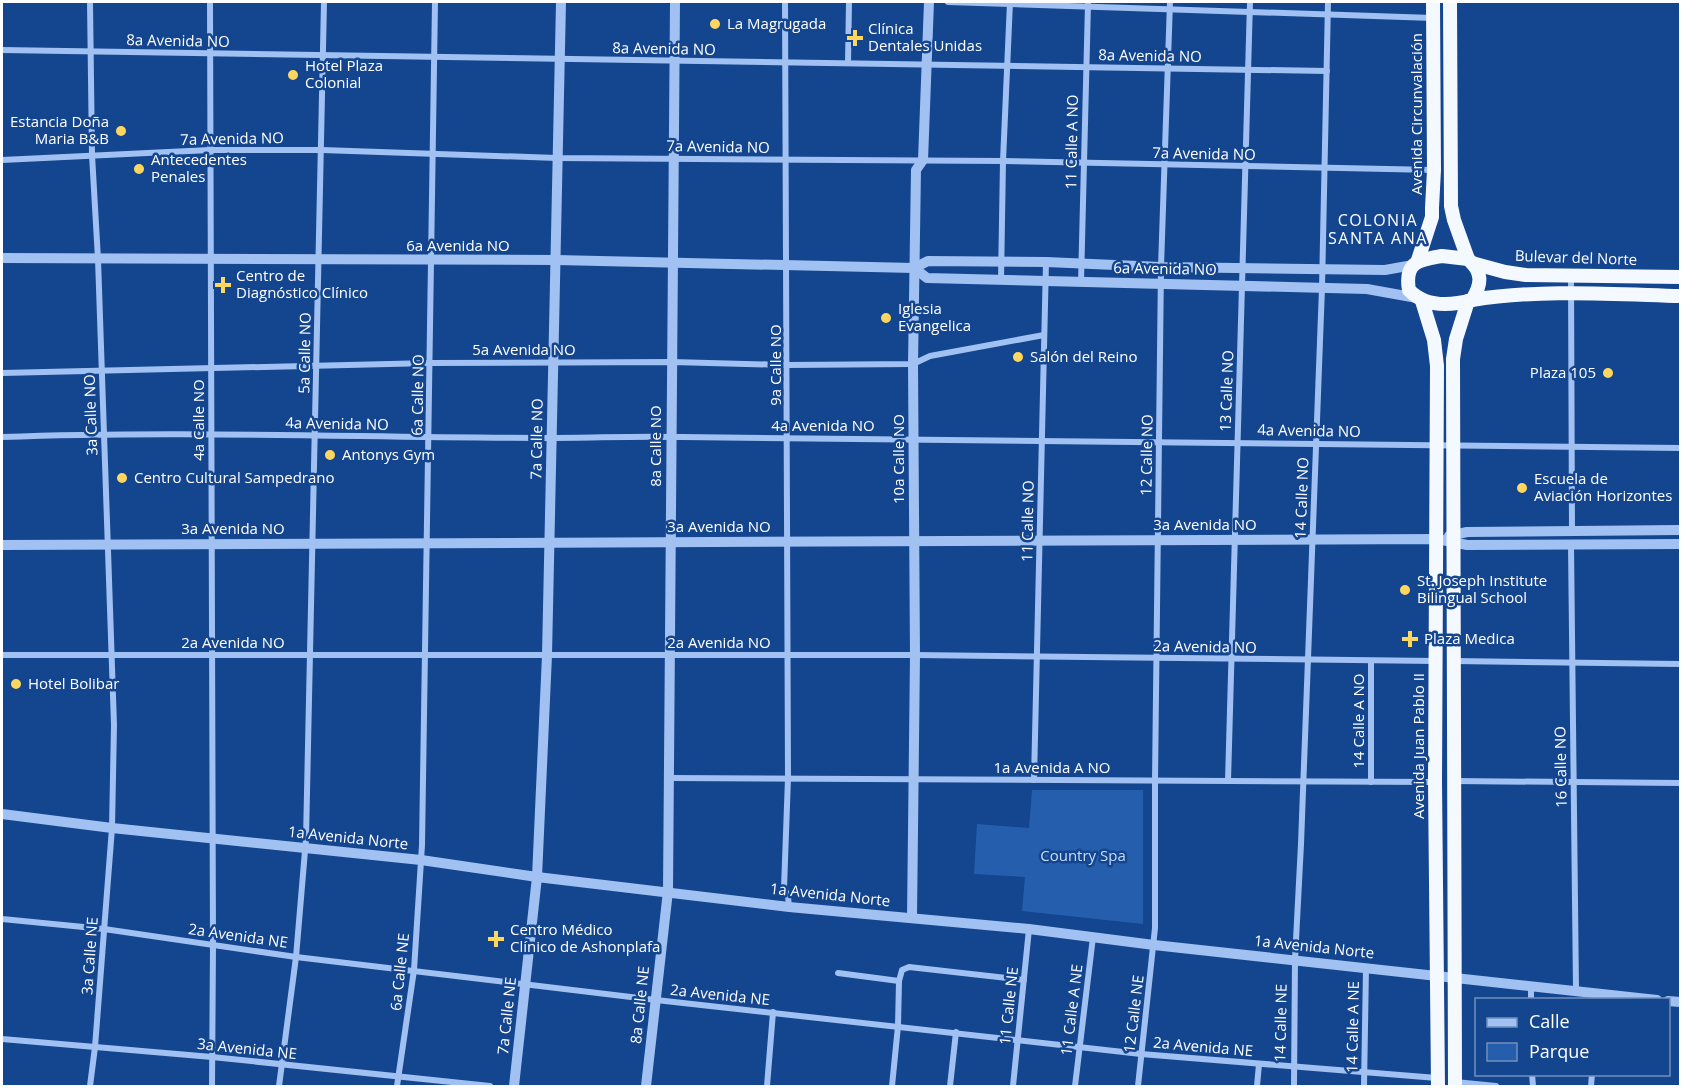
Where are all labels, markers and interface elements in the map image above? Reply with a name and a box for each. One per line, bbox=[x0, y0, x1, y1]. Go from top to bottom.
place label: La Magrugada bbox=[727, 13, 826, 33]
marker: La Magrugada bbox=[708, 17, 722, 31]
place label: Clínica Dentales Unidas bbox=[868, 18, 982, 55]
street label: 8a Avenida NO bbox=[126, 29, 230, 51]
marker: Clínica Dentales Unidas bbox=[846, 29, 864, 47]
street label: Avenida Circunvalación bbox=[1406, 33, 1426, 195]
street label: 8a Avenida NO bbox=[612, 37, 716, 59]
street label: 8a Avenida NO bbox=[1098, 44, 1202, 66]
place label: Hotel Plaza Colonial bbox=[305, 55, 383, 92]
marker: Hotel Plaza Colonial bbox=[286, 68, 300, 82]
street label: 11 Calle A NO bbox=[1060, 94, 1082, 190]
place label: Estancia Doña Maria B&B bbox=[10, 111, 109, 148]
marker: Estancia Doña Maria B&B bbox=[114, 124, 128, 138]
street label: 7a Avenida NO bbox=[180, 127, 284, 149]
street label: 7a Avenida NO bbox=[666, 135, 770, 157]
street label: 7a Avenida NO bbox=[1152, 142, 1256, 164]
place label: Antecedentes Penales bbox=[151, 149, 247, 186]
marker: Antecedentes Penales bbox=[132, 162, 146, 176]
district label: COLONIA SANTA ANA bbox=[1328, 209, 1428, 249]
street label: 6a Avenida NO bbox=[406, 235, 510, 255]
street label: Bulevar del Norte bbox=[1514, 245, 1638, 269]
street label: 6a Avenida NO bbox=[1113, 257, 1217, 279]
place label: Centro de Diagnóstico Clínico bbox=[236, 265, 368, 302]
marker: Centro de Diagnóstico Clínico bbox=[214, 276, 232, 294]
place label: Iglesia Evangelica bbox=[898, 298, 971, 335]
marker: Iglesia Evangelica bbox=[879, 311, 893, 325]
street label: 5a Calle NO bbox=[293, 312, 315, 394]
street label: 9a Calle NO bbox=[765, 324, 785, 406]
street label: 5a Avenida NO bbox=[472, 339, 576, 359]
place label: Salón del Reino bbox=[1030, 346, 1137, 366]
marker: Salón del Reino bbox=[1011, 350, 1025, 364]
street label: 13 Calle NO bbox=[1215, 350, 1237, 432]
street label: 6a Calle NO bbox=[406, 354, 428, 436]
place label: Plaza 105 bbox=[1530, 362, 1596, 382]
marker: Plaza 105 bbox=[1601, 366, 1615, 380]
street label: 3a Calle NO bbox=[79, 374, 101, 456]
street label: 4a Calle NO bbox=[188, 379, 208, 461]
street label: 7a Calle NO bbox=[525, 398, 547, 480]
street label: 8a Calle NO bbox=[645, 405, 665, 487]
street label: 4a Avenida NO bbox=[285, 412, 389, 434]
street label: 10a Calle NO bbox=[888, 414, 908, 504]
street label: 12 Calle NO bbox=[1135, 414, 1157, 496]
street label: 4a Avenida NO bbox=[771, 415, 875, 435]
street label: 4a Avenida NO bbox=[1257, 419, 1361, 441]
place label: Antonys Gym bbox=[342, 444, 435, 464]
marker: Antonys Gym bbox=[323, 448, 337, 462]
street label: 14 Calle NO bbox=[1290, 457, 1312, 539]
place label: Centro Cultural Sampedrano bbox=[134, 467, 335, 487]
place label: Escuela de Aviación Horizontes bbox=[1534, 468, 1672, 505]
marker: Centro Cultural Sampedrano bbox=[115, 471, 129, 485]
street label: 11 Calle NO bbox=[1016, 480, 1038, 562]
marker: Escuela de Aviación Horizontes bbox=[1515, 481, 1529, 495]
street label: 3a Avenida NO bbox=[1153, 514, 1257, 534]
street label: 3a Avenida NO bbox=[667, 516, 771, 536]
street label: 3a Avenida NO bbox=[181, 518, 285, 538]
place label: St. Joseph Institute Bilingual School bbox=[1417, 570, 1547, 607]
marker: St. Joseph Institute Bilingual School bbox=[1398, 583, 1412, 597]
place label: Plaza Medica bbox=[1424, 628, 1515, 648]
marker: Plaza Medica bbox=[1401, 630, 1419, 648]
street label: 2a Avenida NO bbox=[181, 632, 285, 652]
street label: 2a Avenida NO bbox=[667, 632, 771, 652]
street label: 2a Avenida NO bbox=[1153, 635, 1257, 657]
place label: Hotel Bolibar bbox=[28, 673, 119, 693]
street label: 14 Calle A NO bbox=[1348, 673, 1368, 769]
street label: Avenida Juan Pablo II bbox=[1408, 673, 1428, 819]
marker: Hotel Bolibar bbox=[9, 677, 23, 691]
street label: 16 Calle NO bbox=[1549, 726, 1571, 808]
street label: 1a Avenida A NO bbox=[994, 757, 1110, 777]
street label: 1a Avenida Norte bbox=[287, 821, 409, 853]
park label: Country Spa bbox=[1040, 845, 1126, 865]
street label: 1a Avenida Norte bbox=[769, 878, 891, 910]
street label: 3a Calle NE bbox=[76, 916, 102, 996]
street label: 2a Avenida NE bbox=[187, 918, 289, 952]
place label: Centro Médico Clínico de Ashonplafa bbox=[510, 919, 660, 956]
marker: Centro Médico Clínico de Ashonplafa bbox=[487, 930, 505, 948]
street label: 1a Avenida Norte bbox=[1253, 930, 1375, 962]
street label: 6a Calle NE bbox=[385, 932, 413, 1012]
street label: 11 Calle A NE bbox=[1055, 963, 1087, 1057]
street label: 8a Calle NE bbox=[625, 965, 653, 1045]
street label: 11 Calle NE bbox=[994, 966, 1022, 1046]
street label: 12 Calle NE bbox=[1118, 974, 1148, 1054]
street label: 7a Calle NE bbox=[492, 976, 520, 1056]
street label: 2a Avenida NE bbox=[669, 979, 771, 1009]
street label: 14 Calle A NE bbox=[1341, 981, 1363, 1073]
street label: 14 Calle NE bbox=[1269, 984, 1291, 1062]
legend bbox=[1475, 998, 1670, 1076]
text: Calle bbox=[1529, 1009, 1570, 1033]
street label: 2a Avenida NE bbox=[1152, 1032, 1254, 1060]
street label: 3a Avenida NE bbox=[196, 1033, 298, 1063]
text: Parque bbox=[1529, 1039, 1589, 1063]

